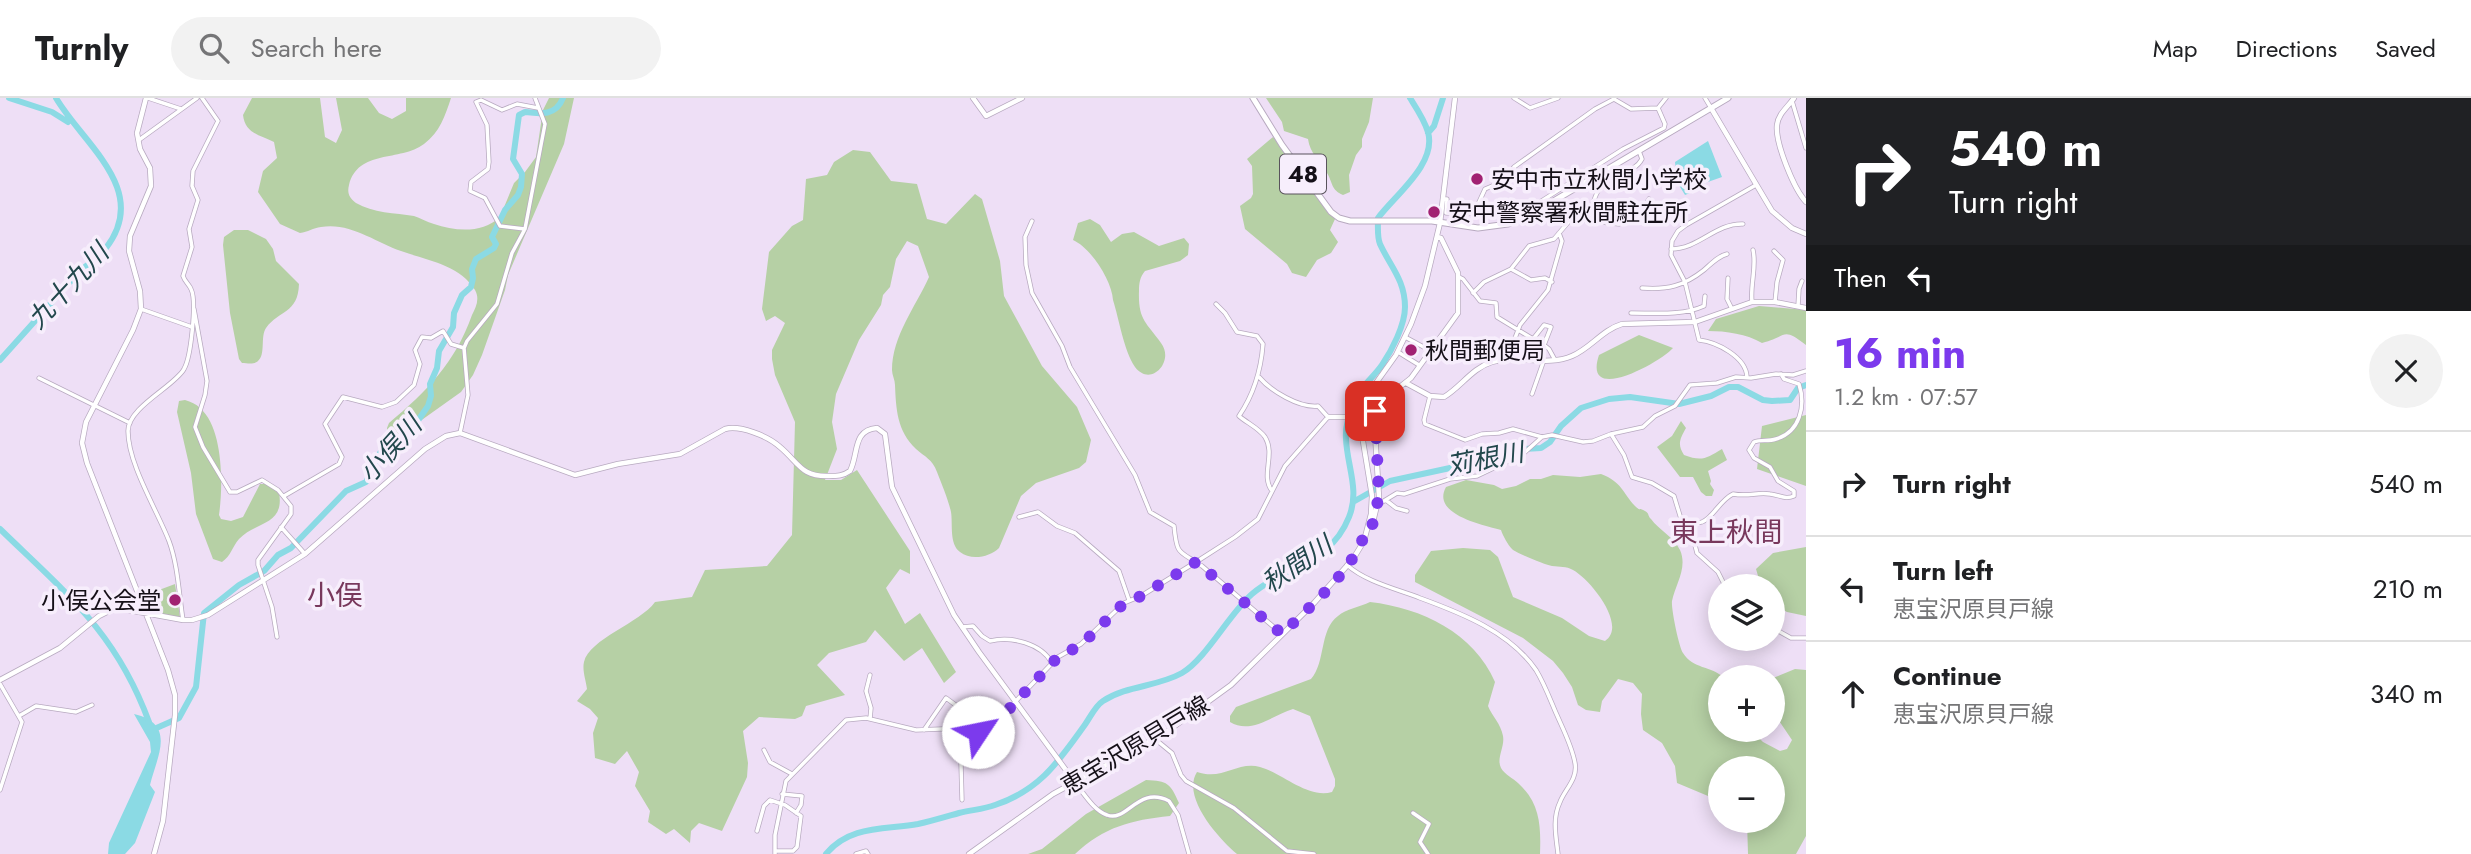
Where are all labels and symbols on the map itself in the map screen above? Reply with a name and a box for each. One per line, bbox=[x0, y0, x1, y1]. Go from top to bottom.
road number: 48 bbox=[1280, 155, 1326, 194]
place label: 安中市立秋間小学校 bbox=[1491, 162, 1707, 197]
marker: 安中市立秋間小学校 bbox=[1469, 171, 1485, 187]
place label: 安中警察署秋間駐在所 bbox=[1448, 195, 1688, 230]
marker: 安中警察署秋間駐在所 bbox=[1426, 204, 1442, 220]
water label: 九十九川 bbox=[19, 233, 119, 337]
place label: 秋間郵便局 bbox=[1425, 333, 1545, 368]
marker: 秋間郵便局 bbox=[1403, 342, 1419, 358]
pin bbox=[1345, 381, 1405, 441]
water label: 小俣川 bbox=[350, 405, 432, 491]
water label: 苅根川 bbox=[1443, 432, 1530, 485]
district label: 東上秋間 bbox=[1670, 512, 1782, 553]
water label: 秋間川 bbox=[1254, 525, 1342, 602]
district label: 小俣 bbox=[307, 575, 363, 616]
place label: 小俣公会堂 bbox=[41, 583, 161, 618]
marker: 小俣公会堂 bbox=[167, 592, 183, 608]
street label: 恵宝沢原貝戸線 bbox=[1054, 687, 1216, 803]
position arrow bbox=[941, 695, 1015, 769]

